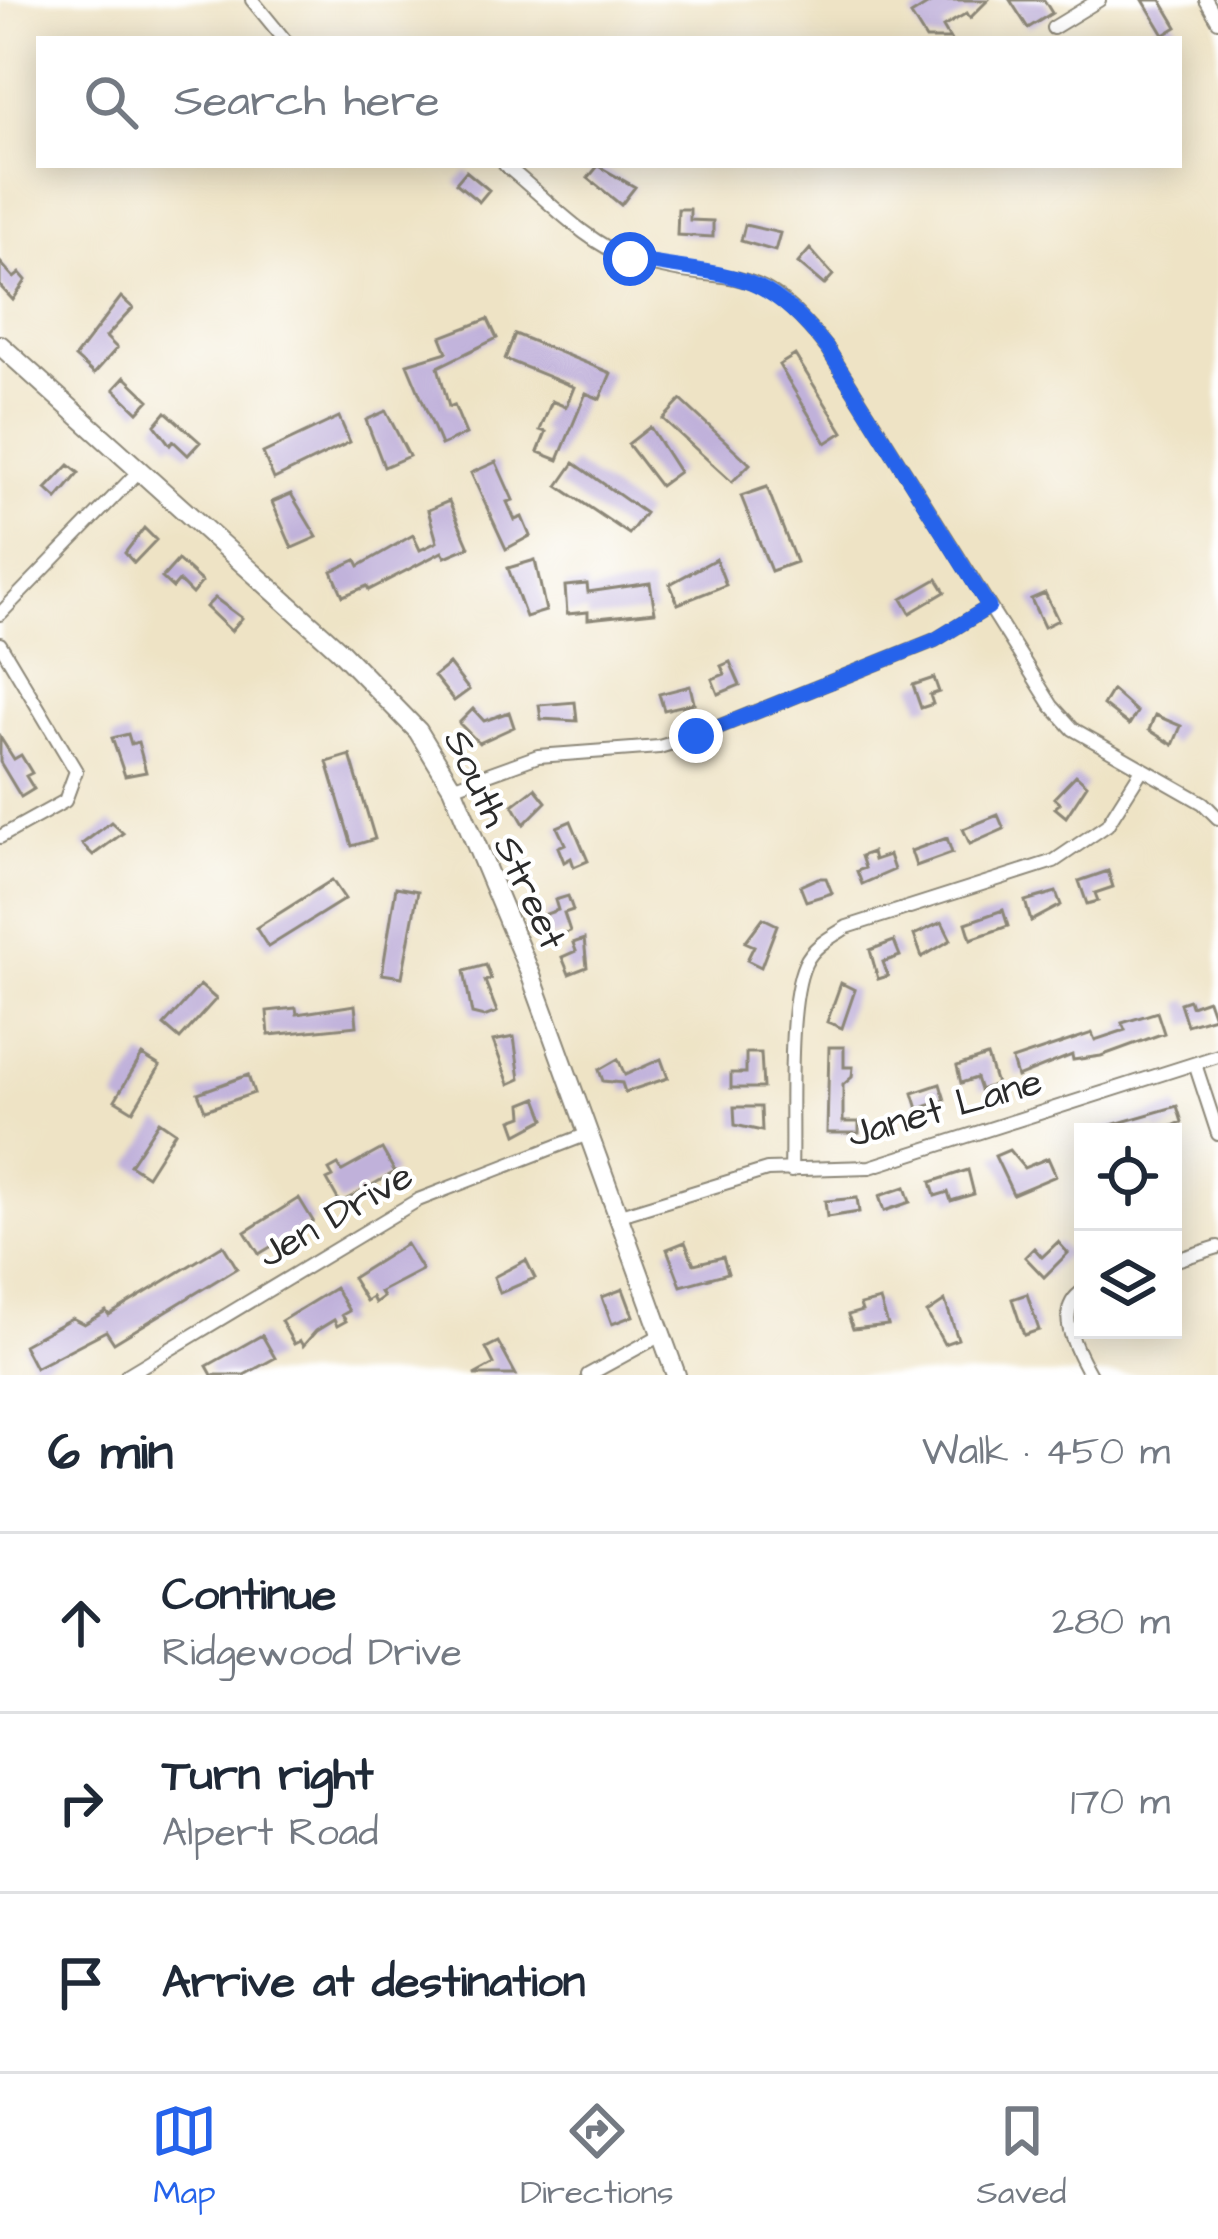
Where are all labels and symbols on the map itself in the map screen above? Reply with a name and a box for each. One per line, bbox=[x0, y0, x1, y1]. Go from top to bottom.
route start bbox=[603, 232, 657, 286]
route end bbox=[669, 709, 723, 763]
street label: South Street bbox=[429, 721, 579, 959]
street label: Janet Lane bbox=[841, 1055, 1049, 1163]
street label: Jen Drive bbox=[248, 1150, 424, 1282]

